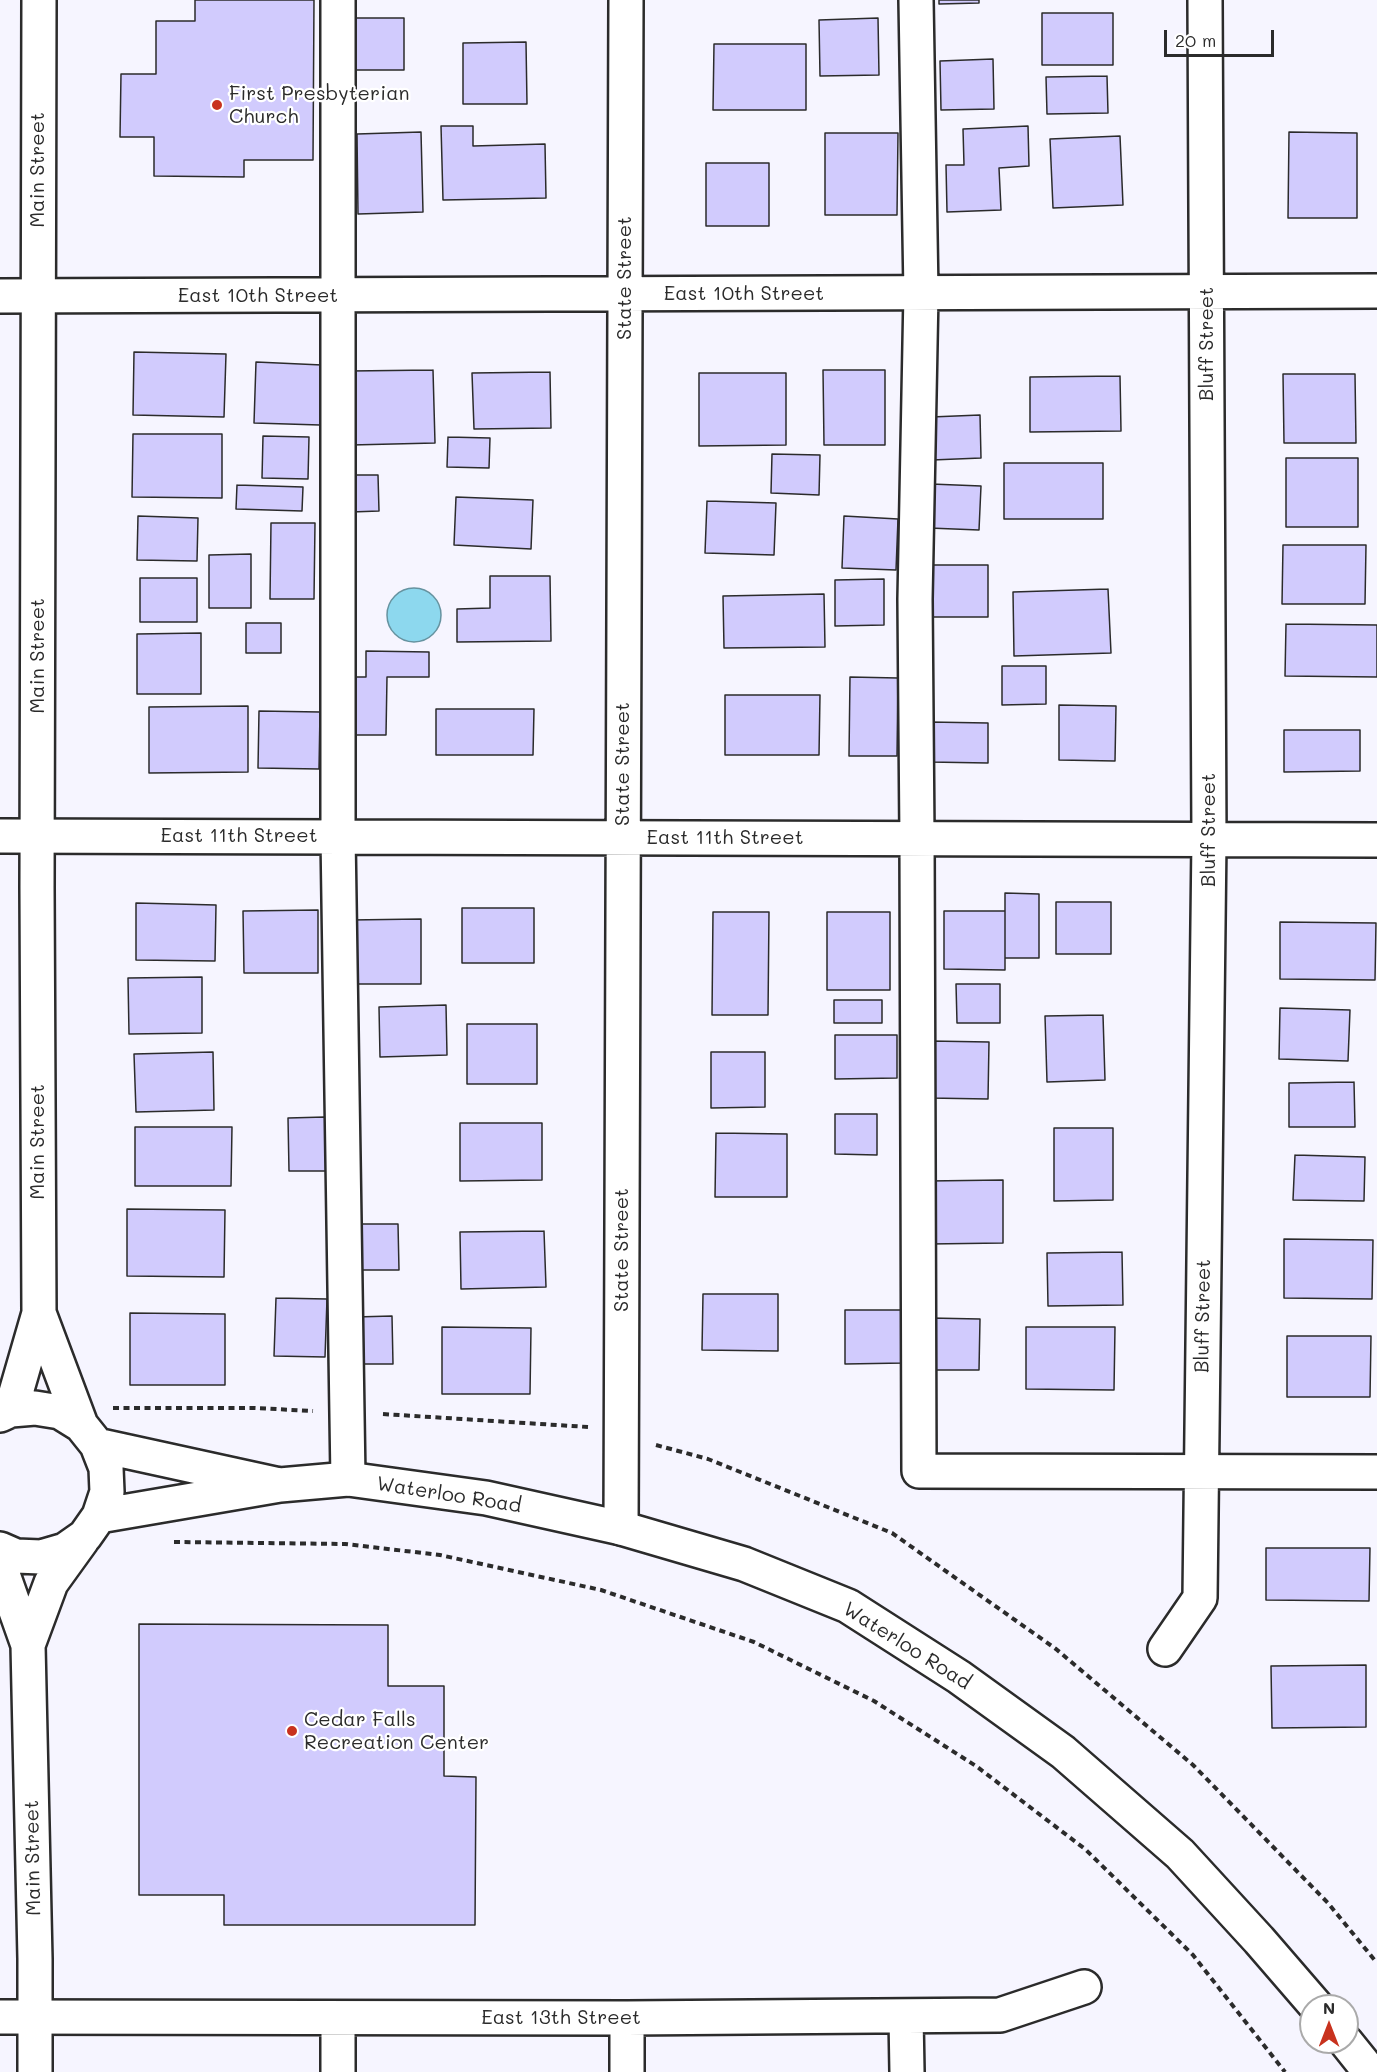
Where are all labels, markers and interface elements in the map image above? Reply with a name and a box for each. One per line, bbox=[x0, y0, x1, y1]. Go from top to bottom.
scale bar bbox=[1167, 18, 1276, 56]
text: 20 m bbox=[1175, 28, 1216, 52]
place label: First Presbyterian Church bbox=[229, 82, 410, 129]
marker: First Presbyterian Church bbox=[210, 98, 224, 112]
street label: Main Street bbox=[26, 112, 50, 228]
street label: State Street bbox=[613, 216, 637, 340]
street label: East 10th Street bbox=[664, 282, 824, 306]
street label: East 10th Street bbox=[178, 284, 338, 308]
street label: Bluff Street bbox=[1195, 287, 1219, 401]
street label: Main Street bbox=[26, 598, 50, 714]
street label: State Street bbox=[611, 702, 635, 826]
street label: Bluff Street bbox=[1197, 773, 1221, 887]
street label: East 11th Street bbox=[161, 824, 317, 848]
street label: East 11th Street bbox=[647, 826, 803, 850]
street label: Main Street bbox=[26, 1084, 50, 1200]
street label: State Street bbox=[610, 1188, 634, 1312]
street label: Bluff Street bbox=[1190, 1259, 1216, 1373]
street label: Waterloo Road bbox=[375, 1472, 523, 1518]
street label: Waterloo Road bbox=[839, 1597, 975, 1695]
place label: Cedar Falls Recreation Center bbox=[304, 1708, 489, 1755]
marker: Cedar Falls Recreation Center bbox=[285, 1724, 299, 1738]
street label: Main Street bbox=[20, 1800, 46, 1916]
north arrow bbox=[1299, 1994, 1359, 2054]
text: N bbox=[1323, 1997, 1335, 2018]
street label: East 13th Street bbox=[481, 2006, 641, 2030]

